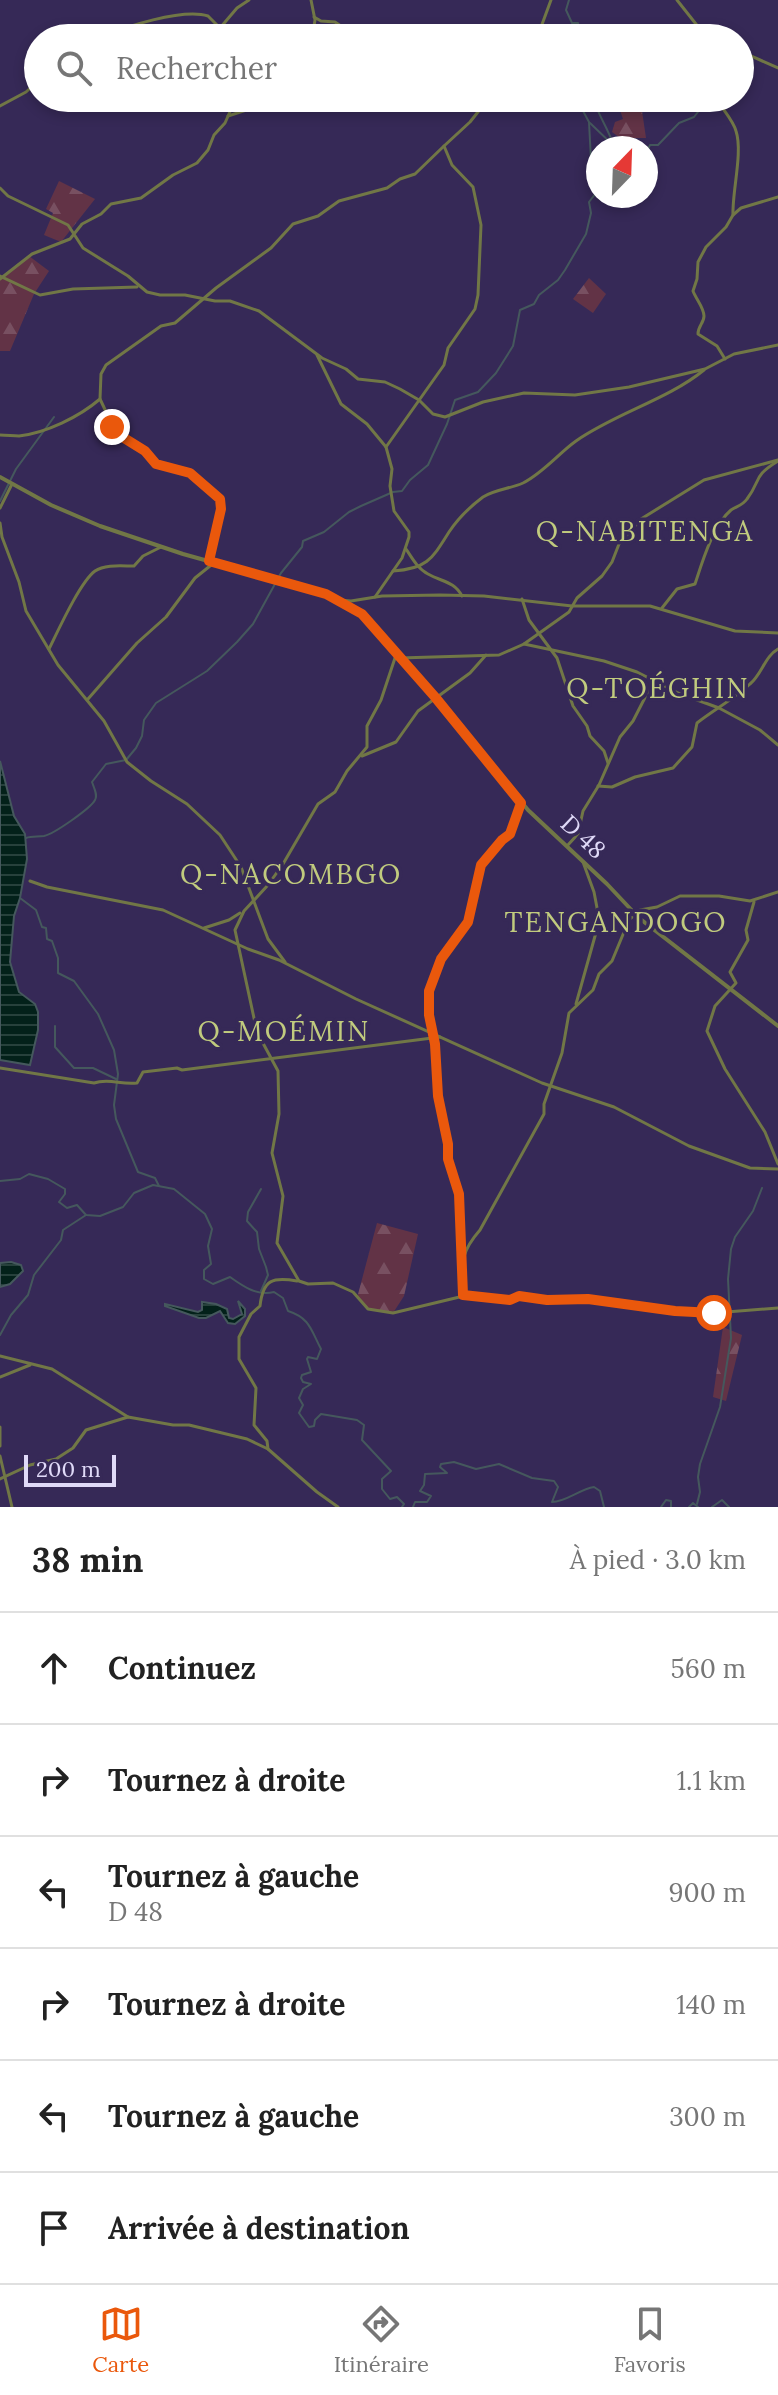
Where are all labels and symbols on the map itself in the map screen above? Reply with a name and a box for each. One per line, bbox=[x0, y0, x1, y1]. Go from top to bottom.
north arrow bbox=[586, 136, 658, 208]
route end bbox=[94, 409, 130, 445]
district label: Q-NABITENGA bbox=[536, 513, 754, 549]
district label: Q-TOÉGHIN bbox=[566, 670, 750, 706]
street label: D 48 bbox=[554, 808, 612, 865]
district label: Q-NACOMBGO bbox=[180, 856, 402, 892]
district label: TENGANDOGO bbox=[504, 904, 728, 940]
district label: Q-MOÉMIN bbox=[198, 1013, 370, 1049]
route start bbox=[696, 1295, 732, 1331]
scale bar bbox=[24, 1451, 116, 1487]

